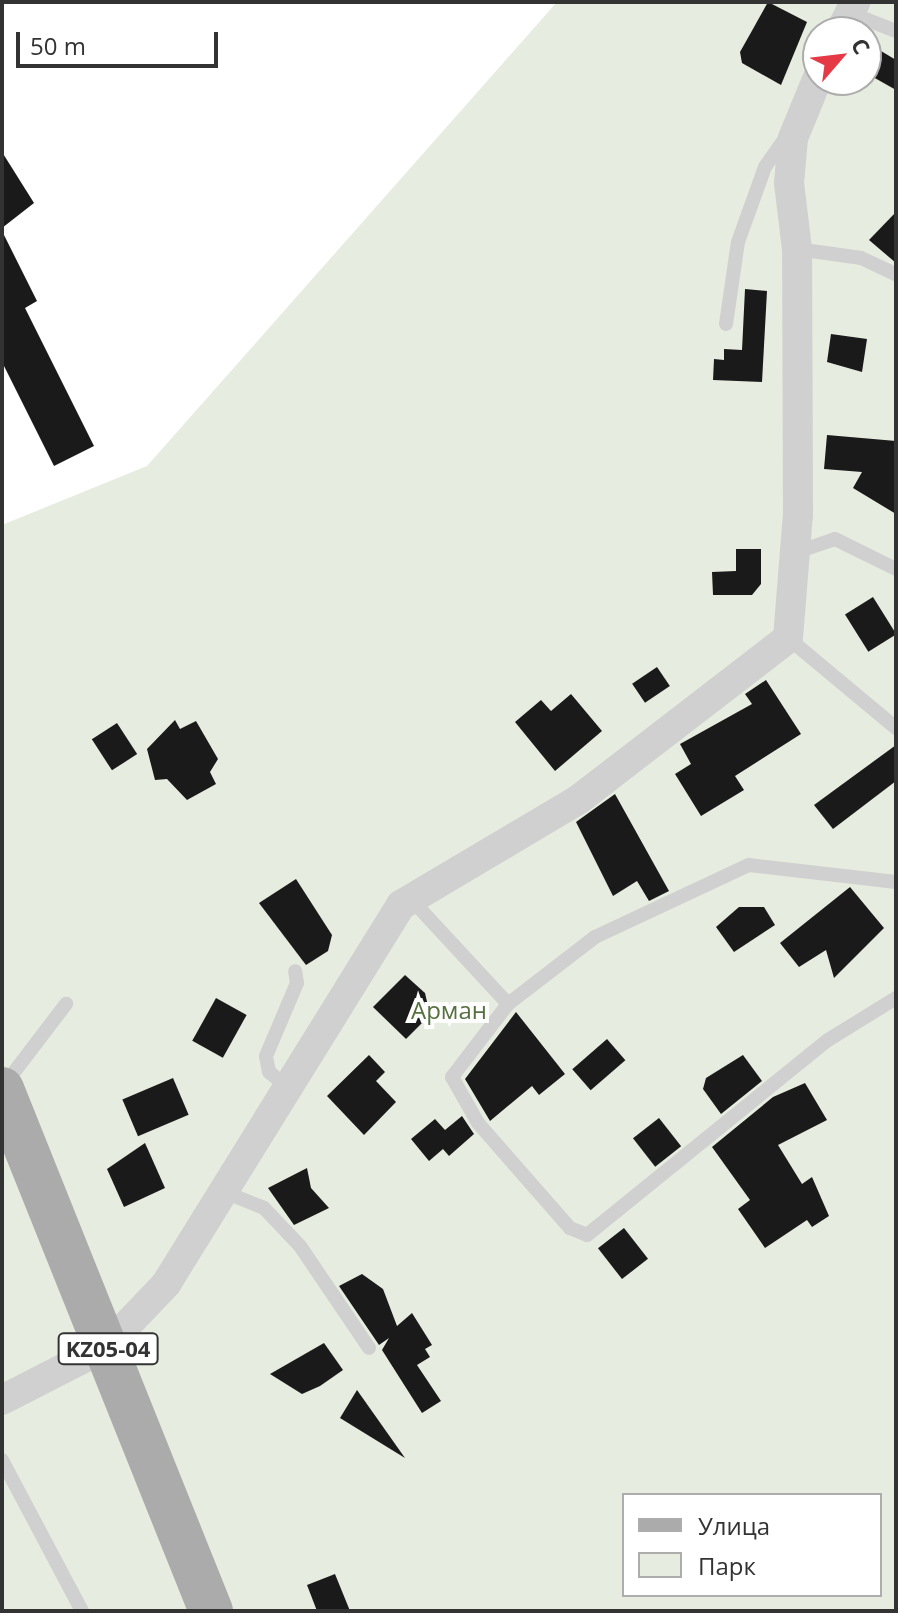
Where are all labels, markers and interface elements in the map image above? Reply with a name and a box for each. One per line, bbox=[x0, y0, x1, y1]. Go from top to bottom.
scale bar bbox=[20, 16, 222, 66]
north arrow bbox=[802, 16, 882, 96]
text: 50 m bbox=[30, 29, 86, 62]
text: С bbox=[845, 32, 878, 59]
park label: Арман bbox=[411, 996, 487, 1024]
road number: KZ05-04 bbox=[56, 1331, 160, 1367]
legend bbox=[622, 1493, 882, 1597]
text: Улица bbox=[698, 1509, 770, 1542]
text: Парк bbox=[698, 1549, 756, 1582]

